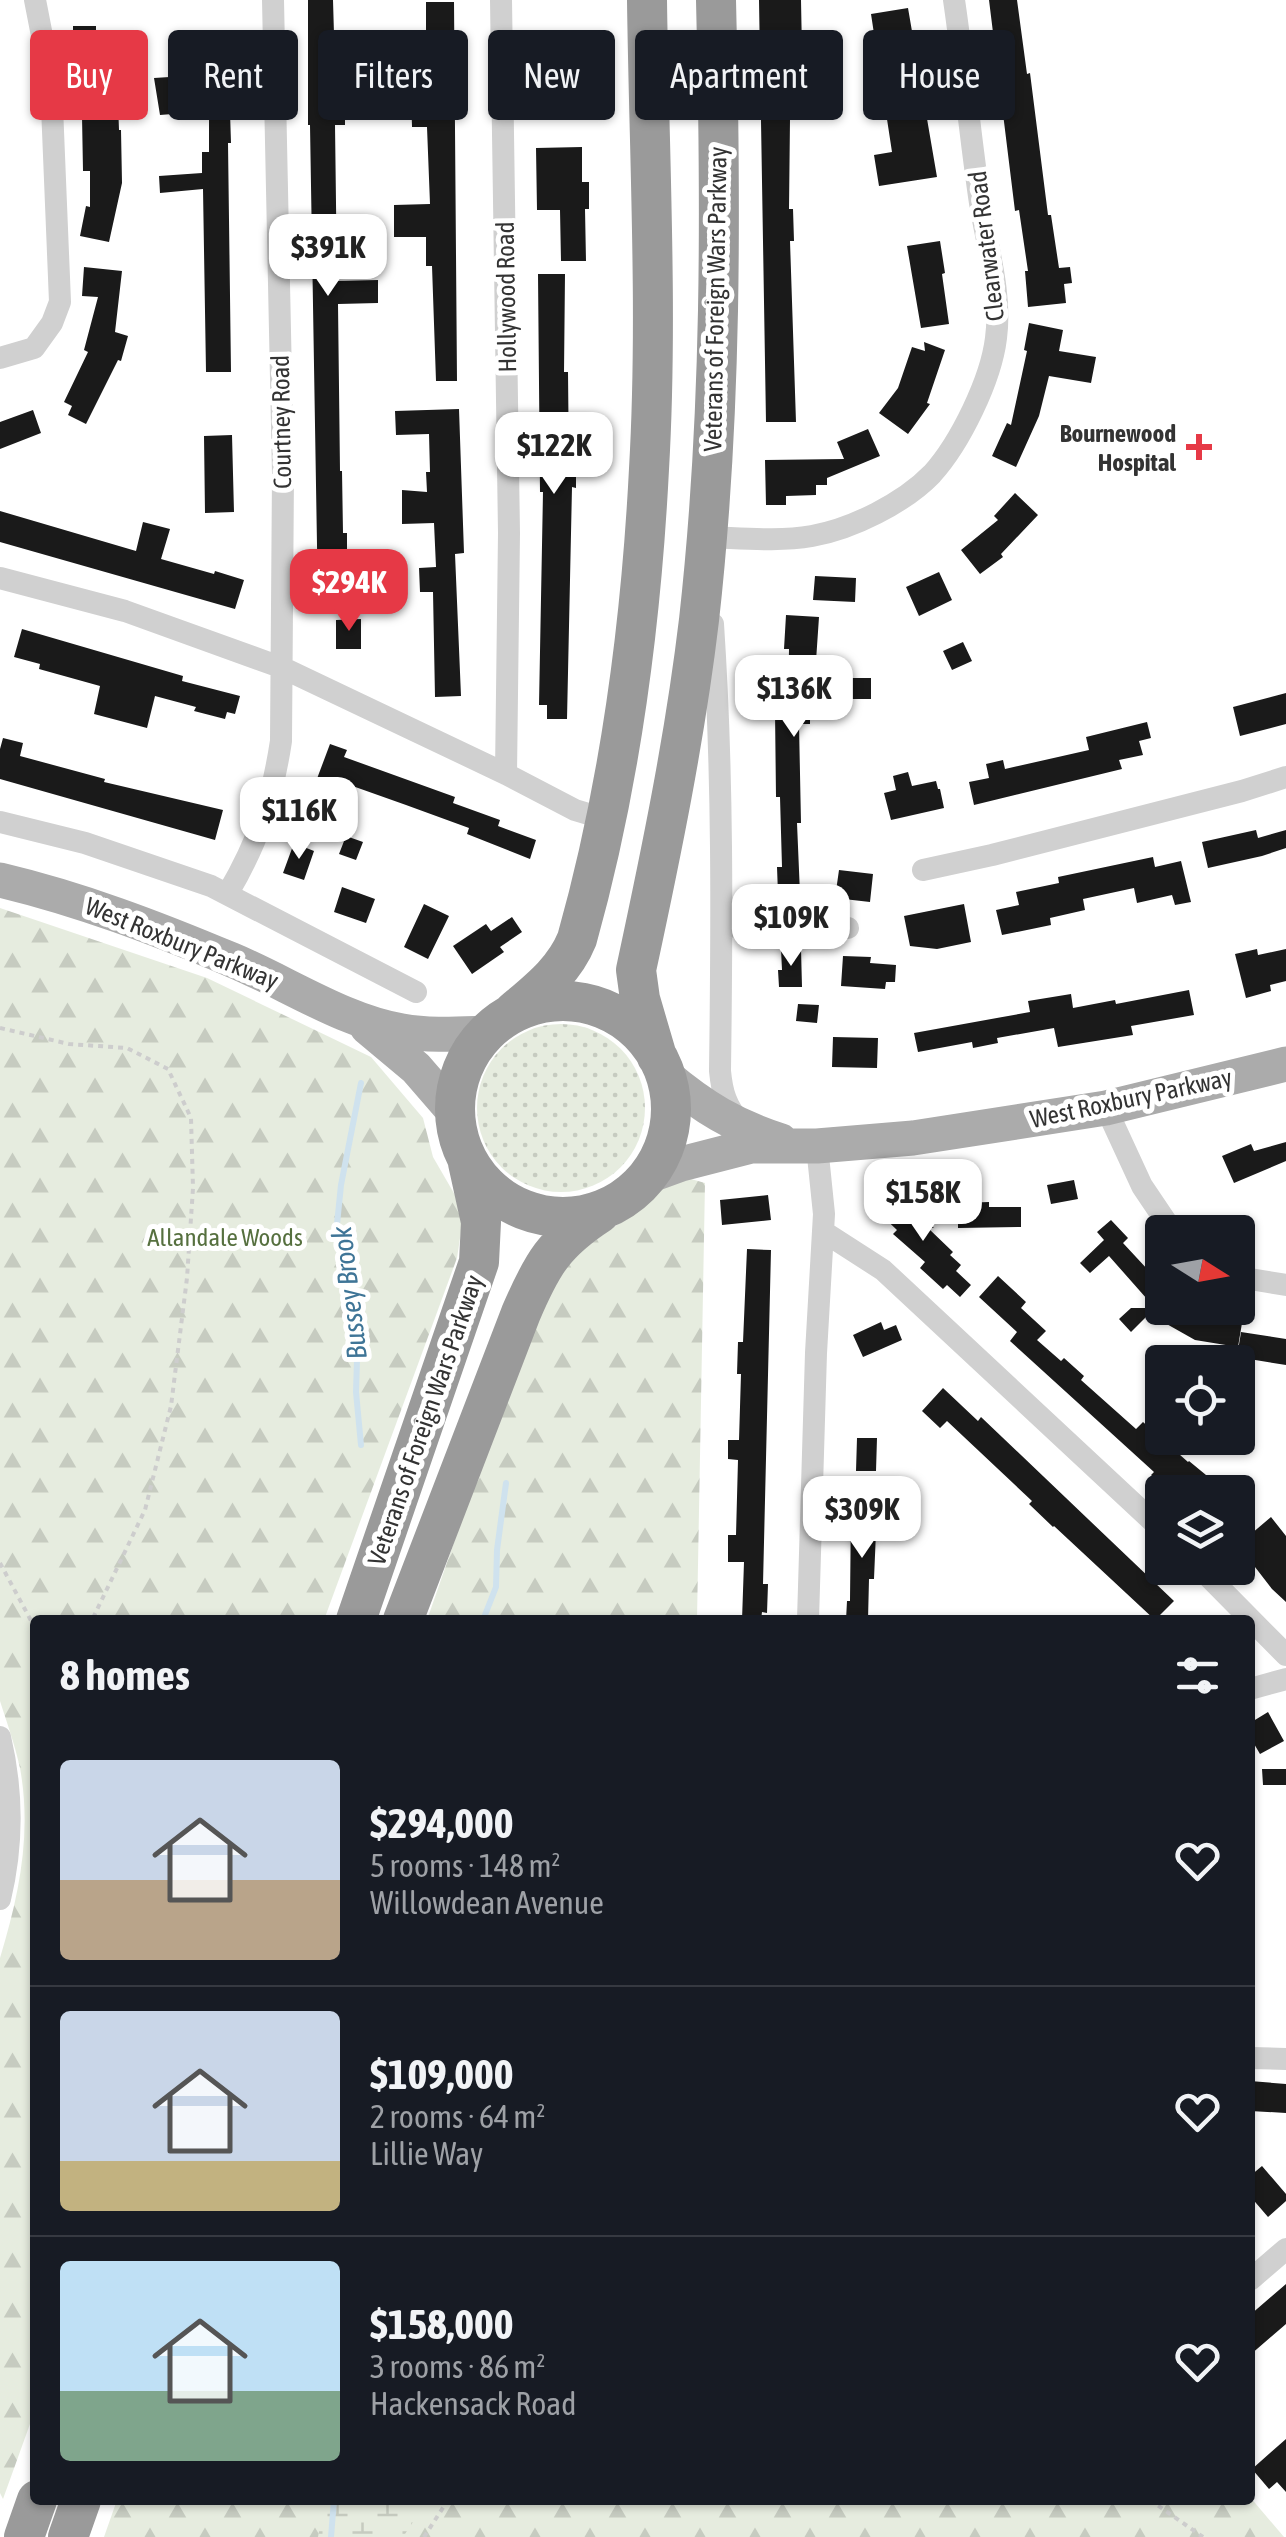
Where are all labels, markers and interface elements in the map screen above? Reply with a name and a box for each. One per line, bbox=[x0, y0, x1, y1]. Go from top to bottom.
chip: Buy bbox=[30, 30, 148, 120]
chip: Rent bbox=[168, 30, 298, 120]
chip: Filters bbox=[318, 30, 468, 120]
chip: New bbox=[488, 30, 615, 120]
chip: Apartment bbox=[635, 30, 843, 120]
chip: House bbox=[863, 30, 1015, 120]
street label: Veterans of Foreign Wars Parkway bbox=[698, 146, 732, 452]
street label: Clearwater Road bbox=[963, 169, 1009, 323]
pin: $391K bbox=[258, 214, 398, 299]
street label: Hollywood Road bbox=[491, 221, 521, 373]
text: $391K bbox=[291, 228, 365, 265]
street label: Courtney Road bbox=[266, 355, 296, 489]
pin: $122K bbox=[484, 412, 624, 497]
place label: Bournewood Hospital bbox=[1060, 419, 1176, 476]
text: $122K bbox=[517, 426, 591, 463]
marker: Bournewood Hospital bbox=[1186, 434, 1212, 460]
pin: $294K bbox=[279, 549, 419, 634]
text: $294K bbox=[312, 563, 386, 600]
pin: $136K bbox=[724, 655, 864, 740]
text: $136K bbox=[757, 669, 831, 706]
pin: $116K bbox=[229, 777, 369, 862]
text: $116K bbox=[262, 791, 336, 828]
pin: $109K bbox=[721, 884, 861, 969]
street label: West Roxbury Parkway bbox=[81, 891, 283, 995]
text: $109K bbox=[754, 898, 828, 935]
street label: West Roxbury Parkway bbox=[1028, 1063, 1234, 1133]
pin: $158K bbox=[853, 1159, 993, 1244]
text: $158K bbox=[886, 1173, 960, 1210]
north arrow bbox=[1145, 1215, 1255, 1325]
map controls bbox=[1145, 1215, 1255, 1585]
park label: Allandale Woods bbox=[147, 1223, 303, 1251]
water label: Bussey Brook bbox=[325, 1224, 373, 1361]
street label: Veterans of Foreign Wars Parkway bbox=[362, 1271, 488, 1569]
button: locate bbox=[1145, 1345, 1255, 1455]
button: layers bbox=[1145, 1475, 1255, 1585]
pin: $309K bbox=[792, 1476, 932, 1561]
text: $309K bbox=[825, 1490, 899, 1527]
icon: filters bbox=[1170, 1648, 1225, 1703]
text: 8 homes bbox=[60, 1651, 190, 1699]
text: $294,000 bbox=[370, 1799, 514, 1847]
icon: home bbox=[140, 1800, 260, 1920]
icon: heart bbox=[1170, 1833, 1225, 1888]
text: 5 rooms · 148 m² bbox=[370, 1847, 560, 1884]
text: Willowdean Avenue bbox=[370, 1884, 604, 1921]
text: $109,000 bbox=[370, 2050, 514, 2098]
icon: home bbox=[140, 2051, 260, 2171]
icon: heart bbox=[1170, 2084, 1225, 2139]
text: 2 rooms · 64 m² bbox=[370, 2098, 545, 2135]
text: Lillie Way bbox=[370, 2135, 483, 2172]
text: $158,000 bbox=[370, 2300, 514, 2348]
icon: home bbox=[140, 2301, 260, 2421]
icon: heart bbox=[1170, 2334, 1225, 2389]
text: 3 rooms · 86 m² bbox=[370, 2348, 545, 2385]
text: Hackensack Road bbox=[370, 2385, 576, 2422]

